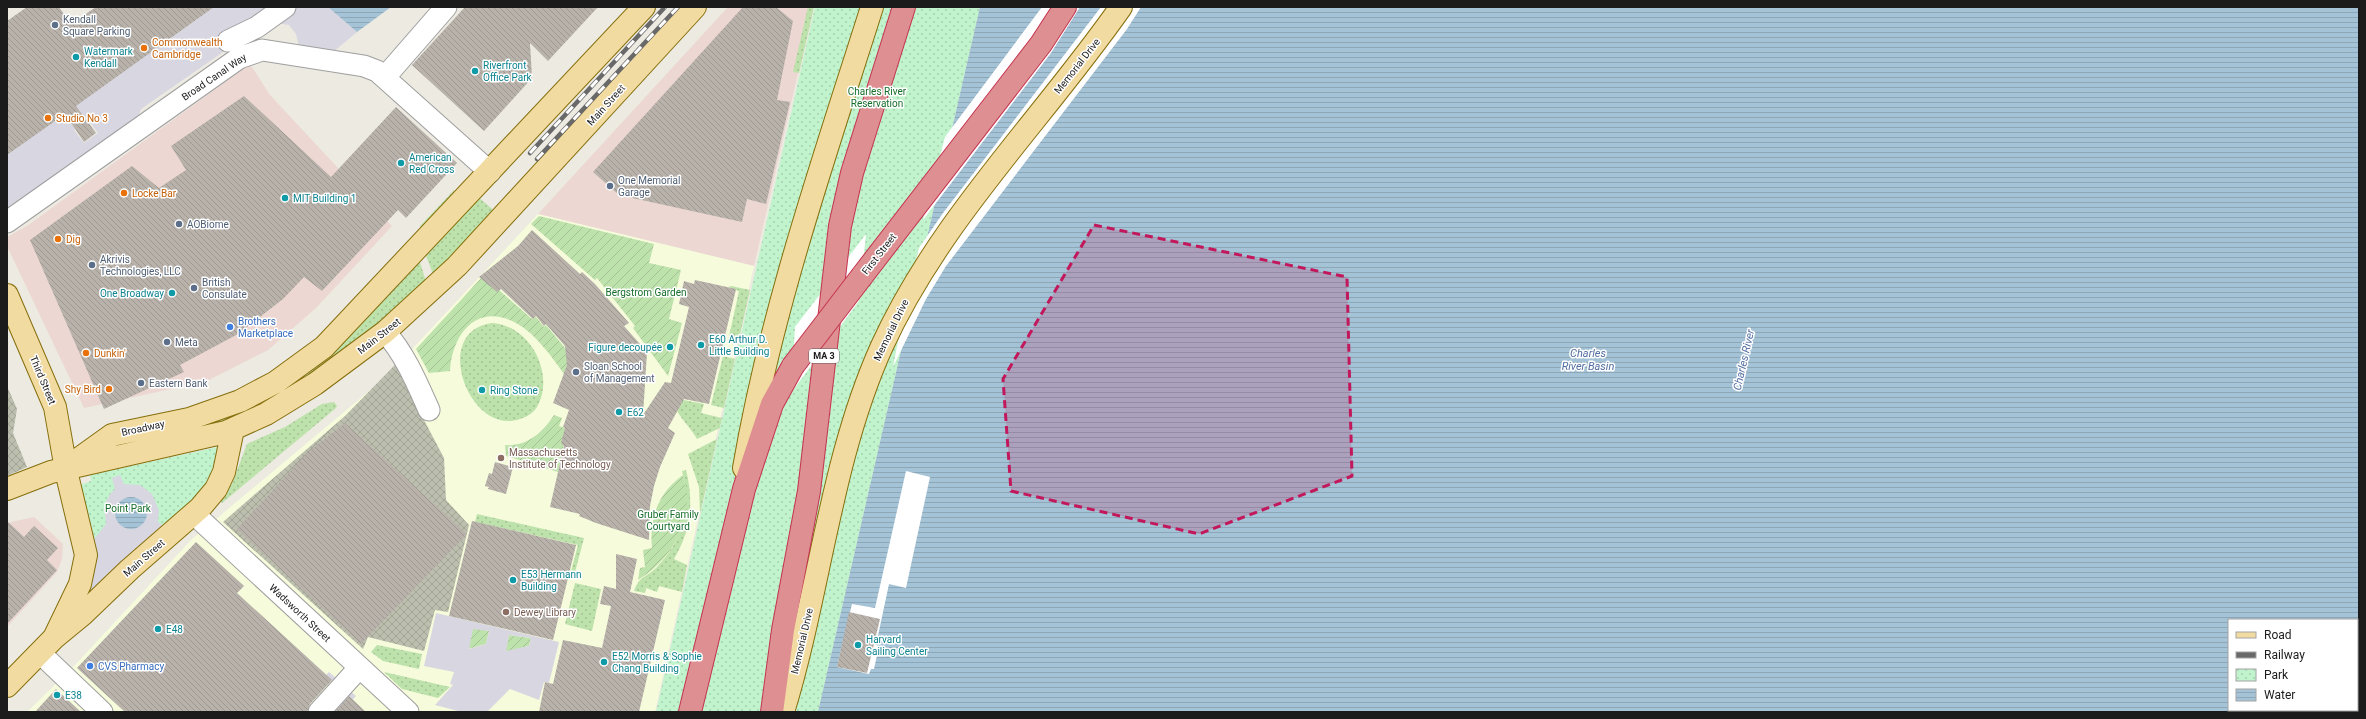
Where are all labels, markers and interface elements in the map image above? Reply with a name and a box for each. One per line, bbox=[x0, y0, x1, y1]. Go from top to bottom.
place label: Kendall Square Parking bbox=[63, 14, 130, 37]
marker: Kendall Square Parking bbox=[50, 20, 60, 30]
street label: Memorial Drive bbox=[1052, 36, 1102, 96]
place label: Commonwealth Cambridge bbox=[152, 37, 222, 60]
marker: Commonwealth Cambridge bbox=[139, 43, 149, 53]
place label: Watermark Kendall bbox=[84, 46, 134, 69]
street label: Broad Canal Way bbox=[180, 51, 249, 103]
marker: Watermark Kendall bbox=[71, 52, 81, 62]
place label: Riverfront Office Park bbox=[483, 60, 533, 83]
marker: Riverfront Office Park bbox=[470, 66, 480, 76]
street label: Main Street bbox=[585, 82, 627, 128]
park label: Charles River Reservation bbox=[848, 86, 907, 109]
marker: Studio No 3 bbox=[43, 113, 53, 123]
place label: Studio No 3 bbox=[56, 113, 108, 124]
place label: American Red Cross bbox=[409, 152, 454, 175]
marker: American Red Cross bbox=[396, 158, 406, 168]
place label: One Memorial Garage bbox=[618, 175, 680, 198]
marker: One Memorial Garage bbox=[605, 181, 615, 191]
marker: Locke Bar bbox=[119, 188, 129, 198]
place label: Locke Bar bbox=[132, 188, 177, 199]
marker: MIT Building 1 bbox=[280, 193, 290, 203]
place label: MIT Building 1 bbox=[293, 193, 356, 204]
marker: AOBiome bbox=[174, 219, 184, 229]
place label: AOBiome bbox=[187, 219, 229, 230]
street label: First Street bbox=[860, 231, 898, 277]
marker: Dig bbox=[53, 234, 63, 244]
place label: Dig bbox=[66, 234, 81, 245]
place label: Akrivis Technologies, LLC bbox=[100, 254, 181, 277]
marker: Akrivis Technologies, LLC bbox=[87, 260, 97, 270]
place label: British Consulate bbox=[202, 277, 247, 300]
marker: British Consulate bbox=[189, 283, 199, 293]
park label: Bergstrom Garden bbox=[605, 287, 687, 298]
place label: One Broadway bbox=[100, 288, 164, 299]
marker: One Broadway bbox=[167, 288, 177, 298]
street label: Memorial Drive bbox=[871, 297, 911, 363]
place label: Brothers Marketplace bbox=[238, 316, 293, 339]
street label: Main Street bbox=[356, 316, 402, 356]
marker: Brothers Marketplace bbox=[225, 322, 235, 332]
water label: Charles River bbox=[1731, 328, 1757, 392]
place label: E60 Arthur D. Little Building bbox=[709, 334, 769, 357]
marker: Meta bbox=[162, 337, 172, 347]
place label: Meta bbox=[175, 337, 198, 348]
marker: E60 Arthur D. Little Building bbox=[696, 340, 706, 350]
place label: Figure decoupée bbox=[588, 342, 662, 353]
marker: Figure decoupée bbox=[665, 342, 675, 352]
water label: Charles River Basin bbox=[1562, 347, 1614, 373]
marker: Dunkin' bbox=[81, 348, 91, 358]
place label: Dunkin' bbox=[94, 348, 126, 359]
road number: MA 3 bbox=[809, 349, 839, 363]
street label: Third Street bbox=[28, 354, 58, 406]
place label: Sloan School of Management bbox=[584, 361, 655, 384]
marker: Sloan School of Management bbox=[571, 367, 581, 377]
marker: Eastern Bank bbox=[136, 378, 146, 388]
place label: Eastern Bank bbox=[149, 378, 208, 389]
place label: Shy Bird bbox=[65, 384, 101, 395]
marker: Shy Bird bbox=[104, 384, 114, 394]
marker: Ring Stone bbox=[477, 385, 487, 395]
place label: Ring Stone bbox=[490, 385, 538, 396]
marker: E62 bbox=[614, 407, 624, 417]
place label: E62 bbox=[627, 407, 644, 418]
street label: Broadway bbox=[120, 418, 166, 438]
place label: Massachusetts Institute of Technology bbox=[509, 447, 611, 470]
marker: Massachusetts Institute of Technology bbox=[496, 453, 506, 463]
park label: Point Park bbox=[105, 503, 152, 514]
park label: Gruber Family Courtyard bbox=[637, 509, 699, 532]
street label: Main Street bbox=[121, 537, 167, 579]
place label: E53 Hermann Building bbox=[521, 569, 581, 592]
marker: E53 Hermann Building bbox=[508, 575, 518, 585]
street label: Wadsworth Street bbox=[267, 582, 333, 644]
marker: Dewey Library bbox=[501, 607, 511, 617]
place label: Dewey Library bbox=[514, 607, 576, 618]
street label: Memorial Drive bbox=[789, 607, 815, 675]
legend bbox=[2228, 619, 2358, 711]
marker: E48 bbox=[153, 624, 163, 634]
place label: E48 bbox=[166, 624, 183, 635]
text: Road bbox=[2264, 628, 2292, 642]
place label: Harvard Sailing Center bbox=[866, 634, 928, 657]
marker: Harvard Sailing Center bbox=[853, 640, 863, 650]
text: Railway bbox=[2264, 648, 2305, 662]
place label: E52 Morris & Sophie Chang Building bbox=[612, 651, 702, 674]
marker: E52 Morris & Sophie Chang Building bbox=[599, 657, 609, 667]
marker: CVS Pharmacy bbox=[85, 661, 95, 671]
place label: CVS Pharmacy bbox=[98, 661, 164, 672]
text: Park bbox=[2264, 668, 2289, 682]
text: Water bbox=[2264, 688, 2295, 702]
marker: E38 bbox=[52, 690, 62, 700]
place label: E38 bbox=[65, 690, 82, 701]

